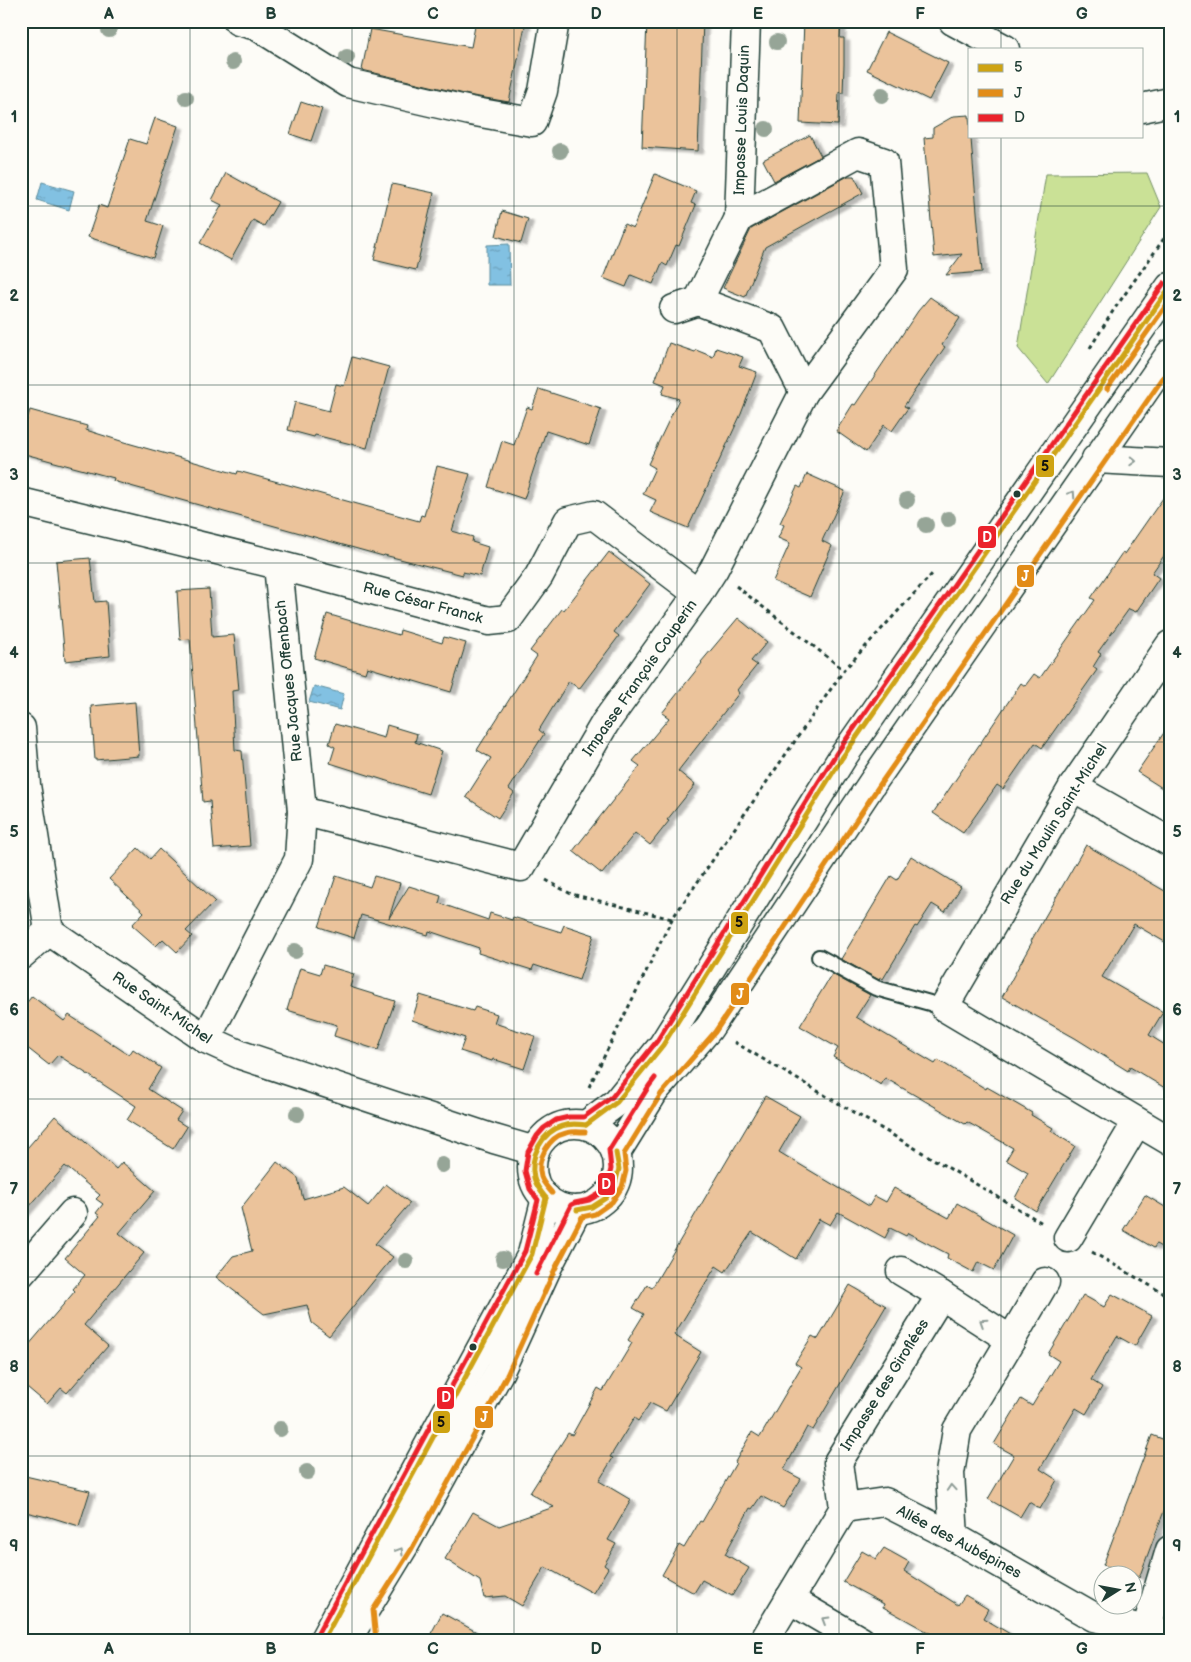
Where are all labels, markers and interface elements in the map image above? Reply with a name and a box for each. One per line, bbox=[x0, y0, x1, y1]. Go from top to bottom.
text: A bbox=[103, 5, 114, 24]
text: B bbox=[265, 5, 277, 24]
text: C bbox=[427, 5, 439, 24]
text: D bbox=[590, 5, 602, 24]
text: E bbox=[753, 5, 763, 24]
text: F bbox=[915, 5, 925, 24]
text: G bbox=[1076, 5, 1088, 24]
street label: Impasse Louis Daquin bbox=[730, 45, 754, 195]
legend bbox=[968, 48, 1144, 138]
text: 5 bbox=[1014, 58, 1023, 77]
text: J bbox=[1014, 84, 1023, 103]
text: 1 bbox=[11, 108, 17, 127]
text: D bbox=[1014, 108, 1025, 127]
text: 1 bbox=[1174, 108, 1180, 127]
text: 2 bbox=[9, 287, 19, 306]
text: 2 bbox=[1172, 287, 1182, 306]
line badge: 5 bbox=[1035, 454, 1055, 478]
one-way arrow bbox=[1130, 456, 1137, 466]
text: 5 bbox=[1041, 458, 1049, 475]
text: 3 bbox=[9, 466, 19, 485]
text: 3 bbox=[1172, 466, 1182, 485]
unlabelled marker bbox=[1012, 489, 1022, 499]
one-way arrow bbox=[1066, 491, 1075, 500]
line badge: D bbox=[977, 525, 997, 549]
text: D bbox=[982, 529, 992, 546]
line badge: J bbox=[1016, 564, 1035, 588]
text: J bbox=[1021, 568, 1029, 585]
street label: Rue César Franck bbox=[361, 578, 486, 628]
street label: Impasse François Couperin bbox=[579, 596, 701, 760]
street label: Rue Jacques Offenbach bbox=[271, 599, 307, 763]
text: 4 bbox=[9, 644, 19, 663]
text: 4 bbox=[1172, 644, 1182, 663]
street label: Rue du Moulin Saint-Michel bbox=[997, 740, 1111, 908]
text: 5 bbox=[9, 823, 19, 842]
text: 5 bbox=[1172, 823, 1182, 842]
line badge: 5 bbox=[730, 911, 749, 935]
text: 5 bbox=[735, 914, 743, 931]
street label: Rue Saint-Michel bbox=[108, 968, 216, 1048]
line badge: J bbox=[730, 982, 750, 1006]
text: J bbox=[736, 986, 744, 1003]
text: 6 bbox=[9, 1001, 19, 1020]
text: 6 bbox=[1172, 1001, 1182, 1020]
line badge: D bbox=[597, 1172, 616, 1196]
text: D bbox=[601, 1176, 611, 1193]
text: 7 bbox=[10, 1180, 19, 1199]
text: 7 bbox=[1173, 1180, 1182, 1199]
street label: Impasse des Giroflées bbox=[837, 1315, 934, 1454]
one-way arrow bbox=[979, 1319, 988, 1328]
unlabelled marker bbox=[468, 1342, 478, 1352]
text: 8 bbox=[9, 1358, 19, 1377]
text: 8 bbox=[1172, 1358, 1182, 1377]
line badge: D bbox=[436, 1386, 455, 1410]
text: D bbox=[441, 1389, 451, 1406]
line badge: J bbox=[474, 1405, 494, 1429]
text: J bbox=[480, 1409, 488, 1426]
line badge: 5 bbox=[432, 1410, 451, 1434]
text: 5 bbox=[437, 1414, 445, 1431]
one-way arrow bbox=[945, 1484, 956, 1492]
street label: Allée des Aubépines bbox=[893, 1501, 1025, 1583]
text: 9 bbox=[9, 1537, 19, 1556]
text: 9 bbox=[1172, 1537, 1182, 1556]
one-way arrow bbox=[394, 1548, 404, 1557]
north arrow bbox=[1094, 1564, 1144, 1614]
text: N bbox=[1121, 1581, 1140, 1594]
one-way arrow bbox=[821, 1616, 830, 1626]
text: A bbox=[103, 1640, 114, 1659]
text: B bbox=[265, 1640, 277, 1659]
text: C bbox=[427, 1640, 439, 1659]
text: D bbox=[590, 1640, 602, 1659]
text: E bbox=[753, 1640, 763, 1659]
text: F bbox=[915, 1640, 925, 1659]
text: G bbox=[1076, 1640, 1088, 1659]

